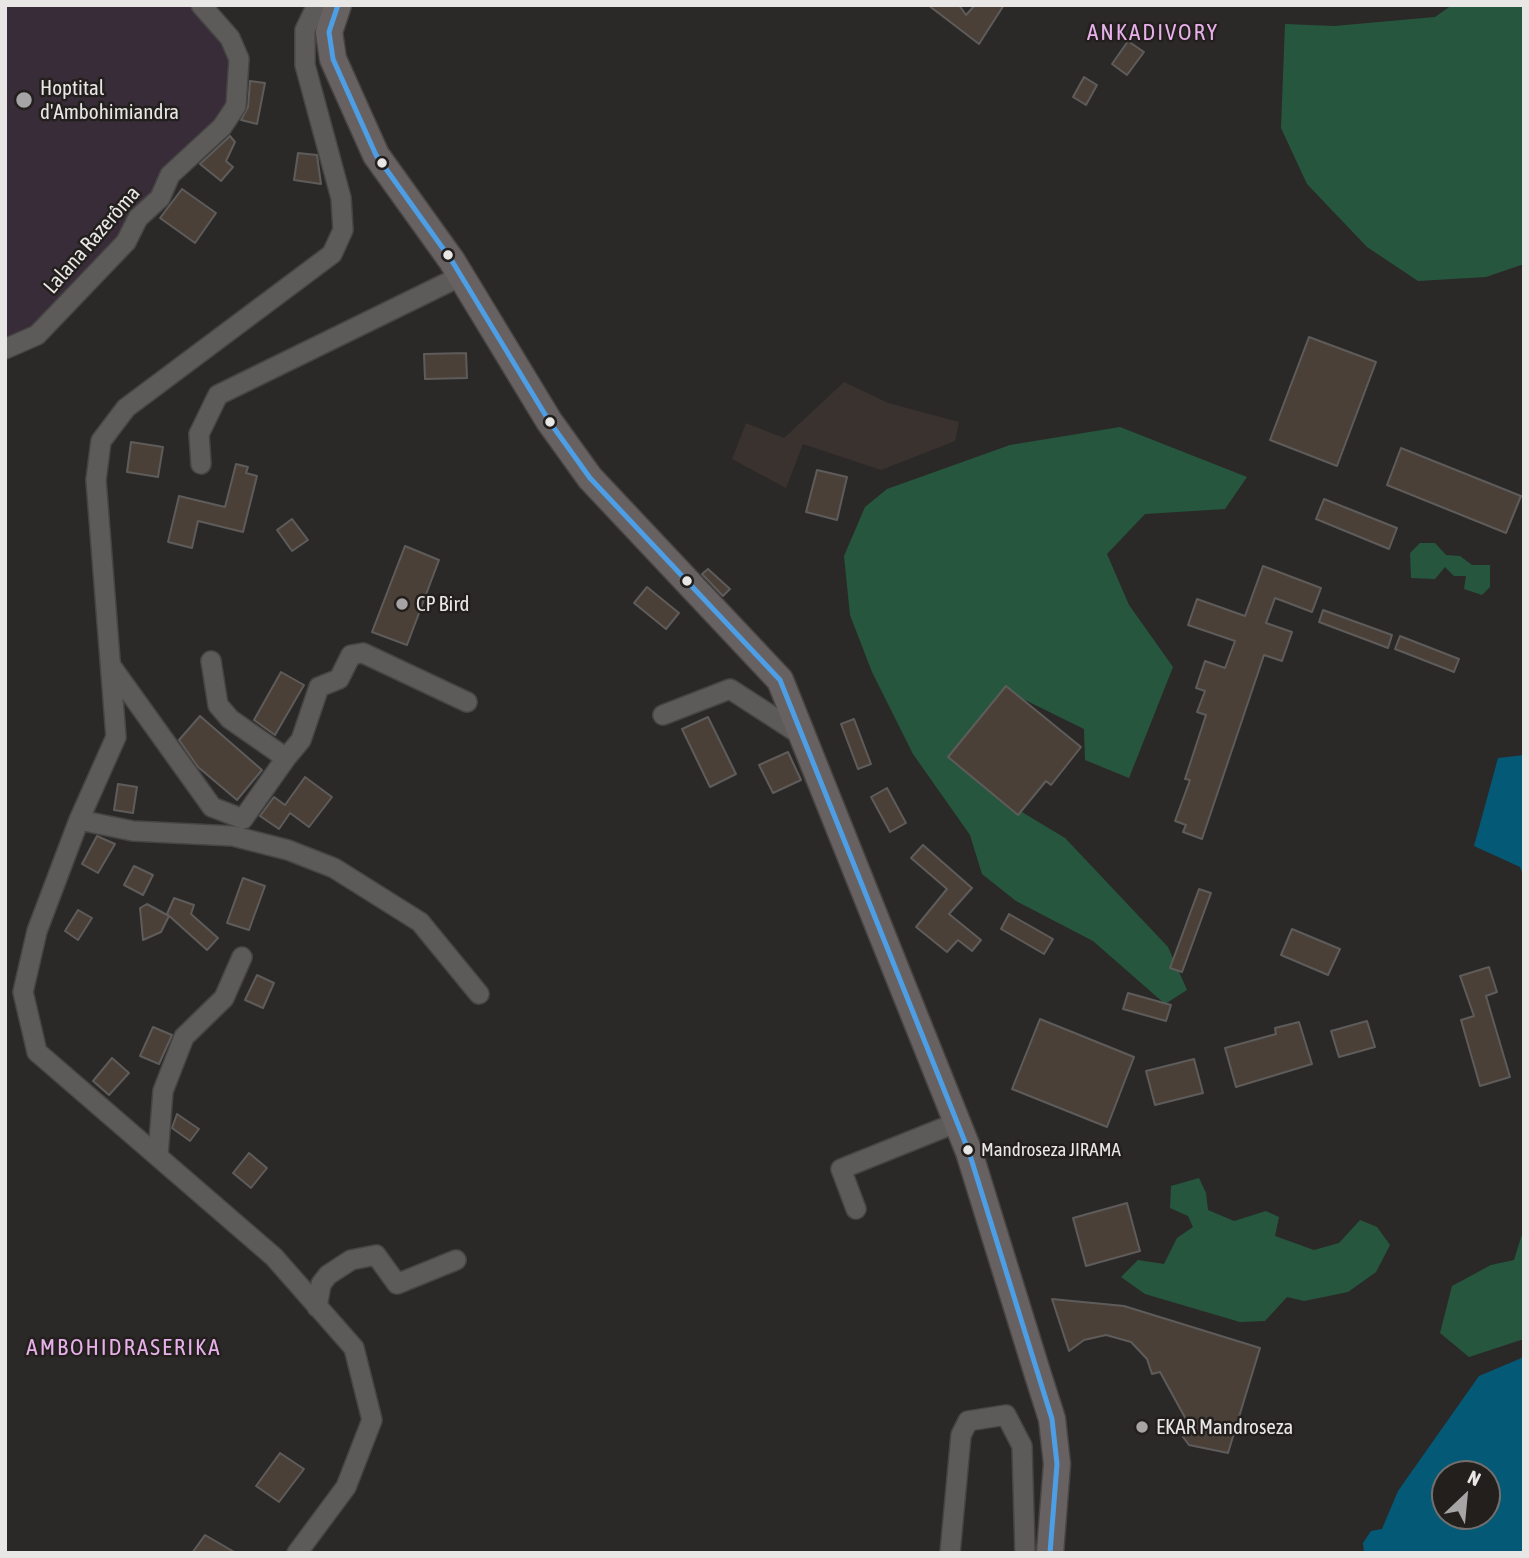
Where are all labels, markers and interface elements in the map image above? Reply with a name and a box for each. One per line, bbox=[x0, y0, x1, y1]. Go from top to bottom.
district label: ANKADIVORY bbox=[1088, 19, 1218, 47]
place label: Hoptital d'Ambohimiandra bbox=[40, 75, 179, 125]
marker: Hoptital d'Ambohimiandra bbox=[14, 90, 34, 110]
unlabelled marker bbox=[375, 156, 389, 170]
street label: Lalana Razerôma bbox=[38, 181, 146, 299]
unlabelled marker bbox=[441, 248, 455, 262]
unlabelled marker bbox=[543, 415, 557, 429]
unlabelled marker bbox=[680, 574, 694, 588]
place label: CP Bird bbox=[416, 591, 470, 617]
marker: CP Bird bbox=[394, 596, 410, 612]
place label: Mandroseza JIRAMA bbox=[981, 1139, 1121, 1161]
marker: Mandroseza JIRAMA bbox=[961, 1143, 975, 1157]
district label: AMBOHIDRASERIKA bbox=[28, 1334, 220, 1362]
place label: EKAR Mandroseza bbox=[1156, 1414, 1293, 1440]
marker: EKAR Mandroseza bbox=[1134, 1419, 1150, 1435]
north arrow bbox=[1431, 1460, 1501, 1530]
text: N bbox=[1464, 1466, 1484, 1490]

